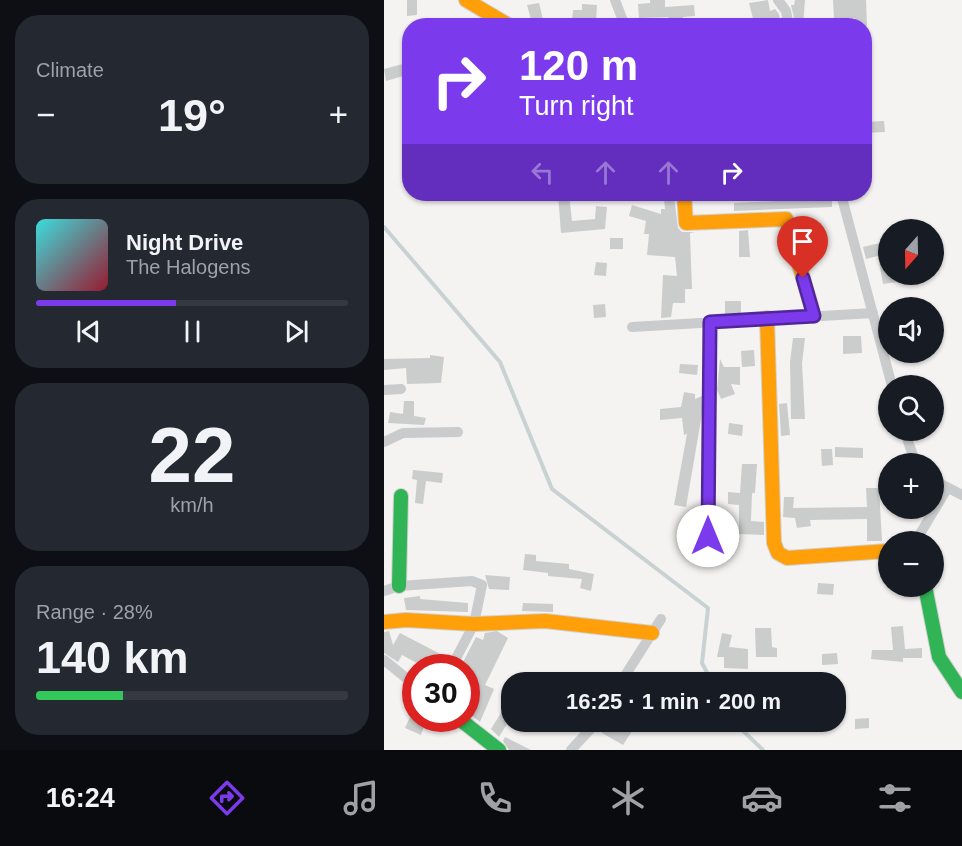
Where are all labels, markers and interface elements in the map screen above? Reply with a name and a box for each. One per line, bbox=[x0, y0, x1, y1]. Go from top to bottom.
icon: right bbox=[420, 42, 498, 120]
text: 120 m bbox=[519, 42, 638, 89]
text: Climate bbox=[36, 59, 104, 81]
text: 19° bbox=[158, 90, 226, 141]
text: Turn right bbox=[519, 91, 634, 121]
text: − bbox=[36, 96, 55, 133]
text: + bbox=[329, 96, 348, 133]
icon: left bbox=[526, 156, 559, 189]
icon: ahead bbox=[589, 156, 622, 189]
icon: ahead bbox=[652, 156, 685, 189]
icon: right bbox=[715, 156, 748, 189]
pin bbox=[777, 216, 828, 278]
north arrow bbox=[878, 219, 944, 285]
map controls bbox=[878, 219, 944, 597]
icon: arrive bbox=[786, 225, 819, 258]
text: Night Drive bbox=[126, 230, 243, 255]
text: The Halogens bbox=[126, 256, 251, 278]
button: sound bbox=[878, 297, 944, 363]
icon: previous bbox=[72, 315, 105, 348]
icon: pause bbox=[176, 315, 209, 348]
icon: next bbox=[280, 315, 313, 348]
button: search bbox=[878, 375, 944, 441]
text: 22 bbox=[149, 411, 235, 499]
button: + bbox=[878, 453, 944, 519]
text: km/h bbox=[170, 494, 214, 516]
position arrow bbox=[676, 504, 740, 568]
button: − bbox=[878, 531, 944, 597]
text: Range · 28% bbox=[36, 601, 153, 623]
text: 140 km bbox=[36, 632, 189, 683]
speed limit sign: 30 bbox=[402, 654, 480, 732]
text: 16:25 · 1 min · 200 m bbox=[566, 689, 781, 714]
icon: directions bbox=[206, 777, 248, 819]
icon: music bbox=[340, 777, 382, 819]
icon: phone bbox=[474, 777, 516, 819]
icon: climate bbox=[607, 777, 649, 819]
icon: car bbox=[741, 777, 783, 819]
icon: filters bbox=[874, 777, 916, 819]
text: 16:24 bbox=[46, 783, 115, 813]

